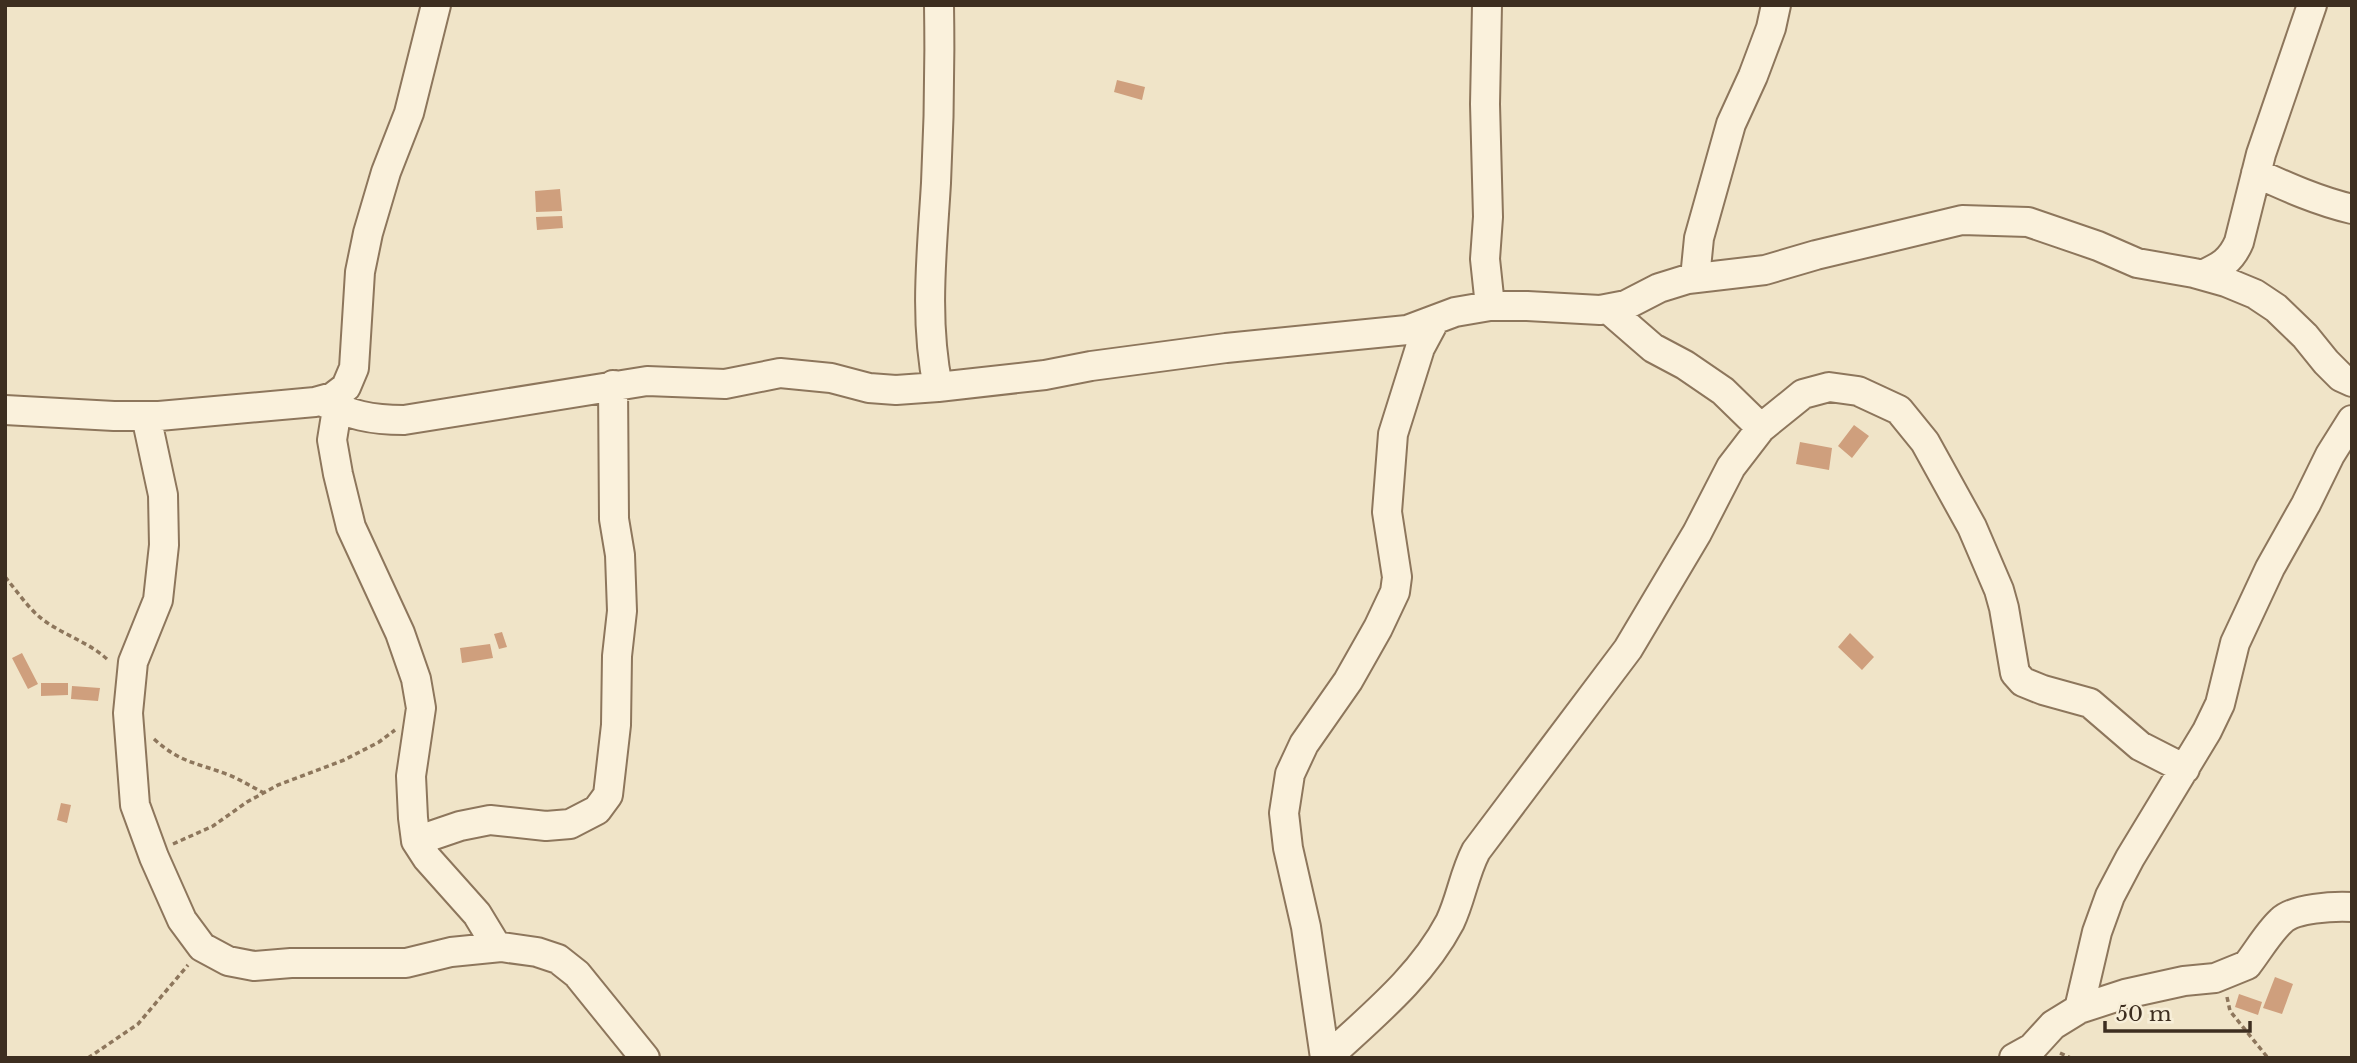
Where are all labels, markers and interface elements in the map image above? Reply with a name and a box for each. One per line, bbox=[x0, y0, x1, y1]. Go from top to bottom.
scale bar bbox=[2105, 990, 2250, 1034]
text: 50 m bbox=[2116, 1001, 2172, 1027]

